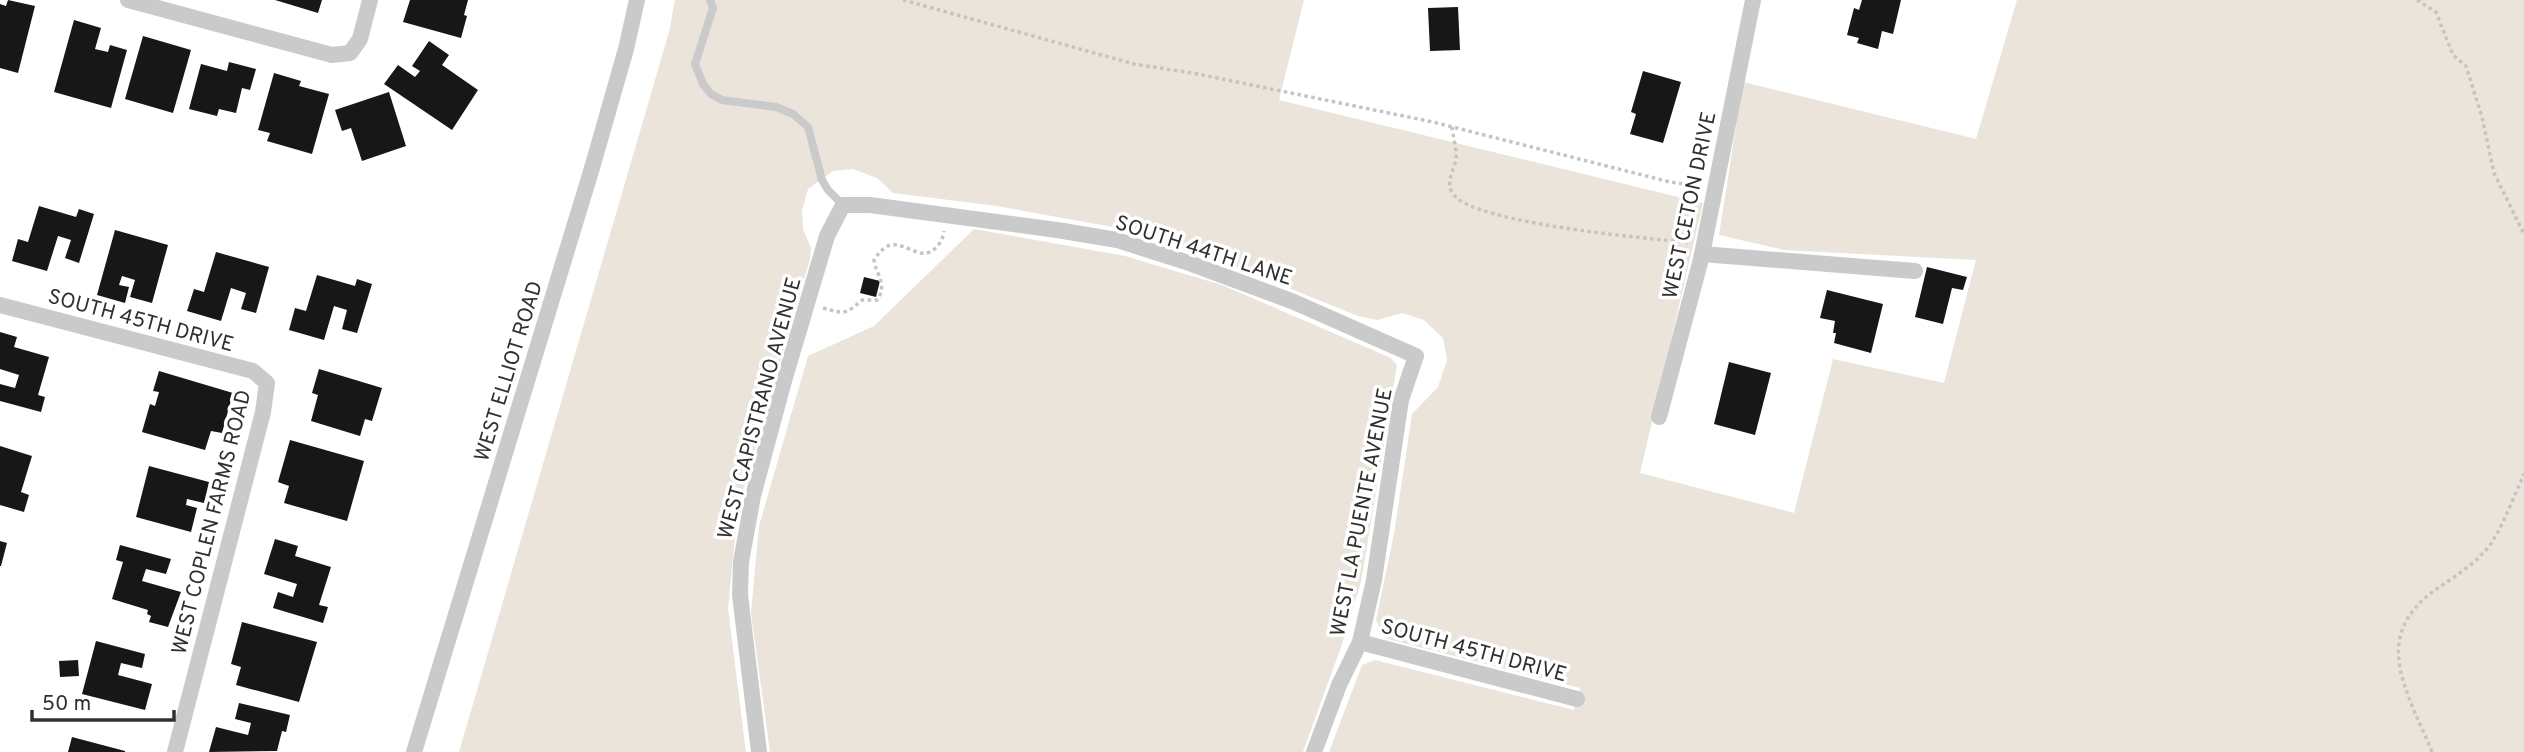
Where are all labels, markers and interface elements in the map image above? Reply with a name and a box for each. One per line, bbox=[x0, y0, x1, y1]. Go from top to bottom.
street label: WEST CETON DRIVE bbox=[1657, 109, 1723, 301]
street label: SOUTH 44TH LANE bbox=[1111, 210, 1296, 293]
street label: WEST CAPISTRANO AVENUE bbox=[712, 274, 808, 542]
street label: WEST ELLIOT ROAD bbox=[469, 278, 550, 465]
street label: SOUTH 45TH DRIVE bbox=[45, 284, 237, 359]
street label: WEST LA PUENTE AVENUE bbox=[1325, 386, 1400, 639]
street label: WEST COPLEN FARMS ROAD bbox=[166, 387, 258, 657]
street label: SOUTH 45TH DRIVE bbox=[1378, 614, 1570, 689]
scale bar bbox=[32, 678, 173, 722]
text: 50 m bbox=[42, 691, 91, 718]

